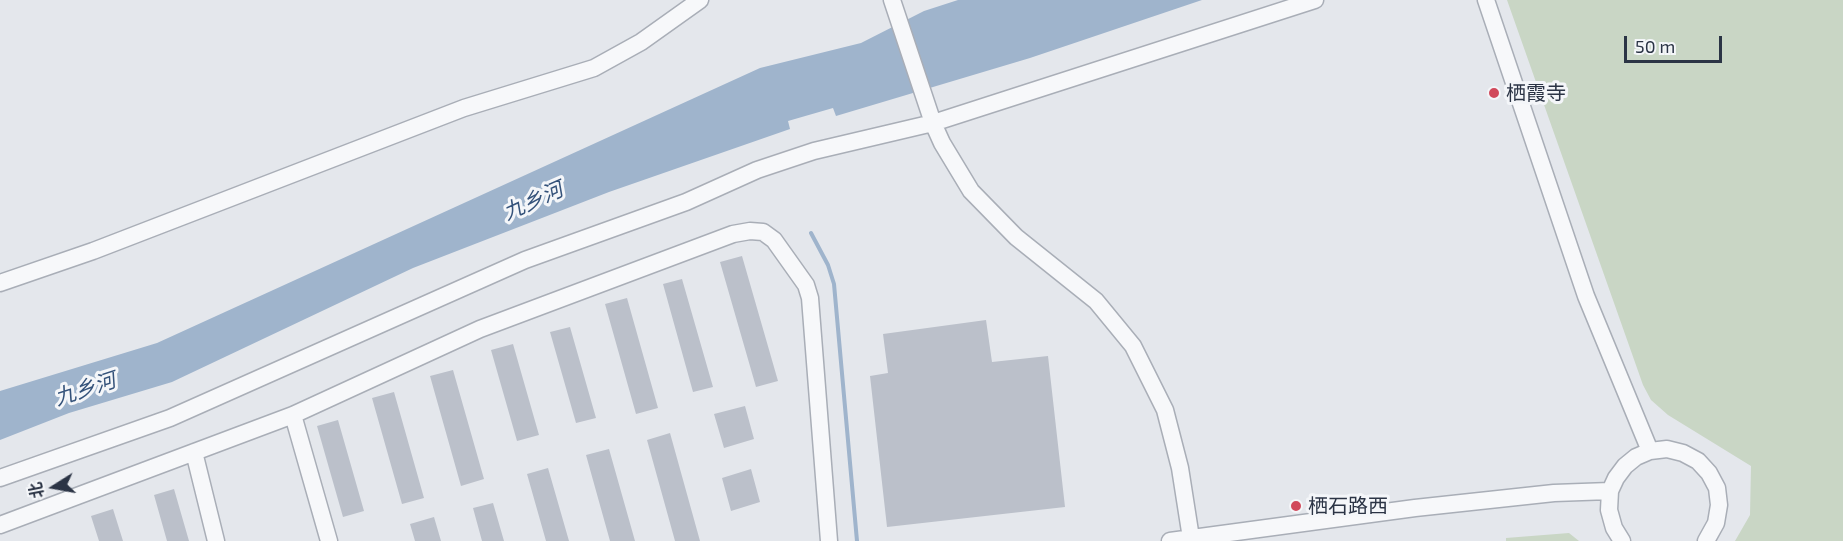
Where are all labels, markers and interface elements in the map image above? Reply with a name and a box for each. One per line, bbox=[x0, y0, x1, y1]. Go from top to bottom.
scale bar bbox=[1627, 24, 1724, 62]
text: 50 m bbox=[1635, 35, 1675, 57]
place label: 栖霞寺 bbox=[1506, 81, 1566, 105]
marker: 栖霞寺 bbox=[1487, 86, 1501, 100]
water label: 九乡河 bbox=[499, 177, 567, 225]
water label: 九乡河 bbox=[51, 367, 119, 411]
north arrow bbox=[24, 457, 84, 517]
text: 北 bbox=[25, 481, 47, 500]
place label: 栖石路西 bbox=[1308, 494, 1388, 518]
marker: 栖石路西 bbox=[1289, 499, 1303, 513]

